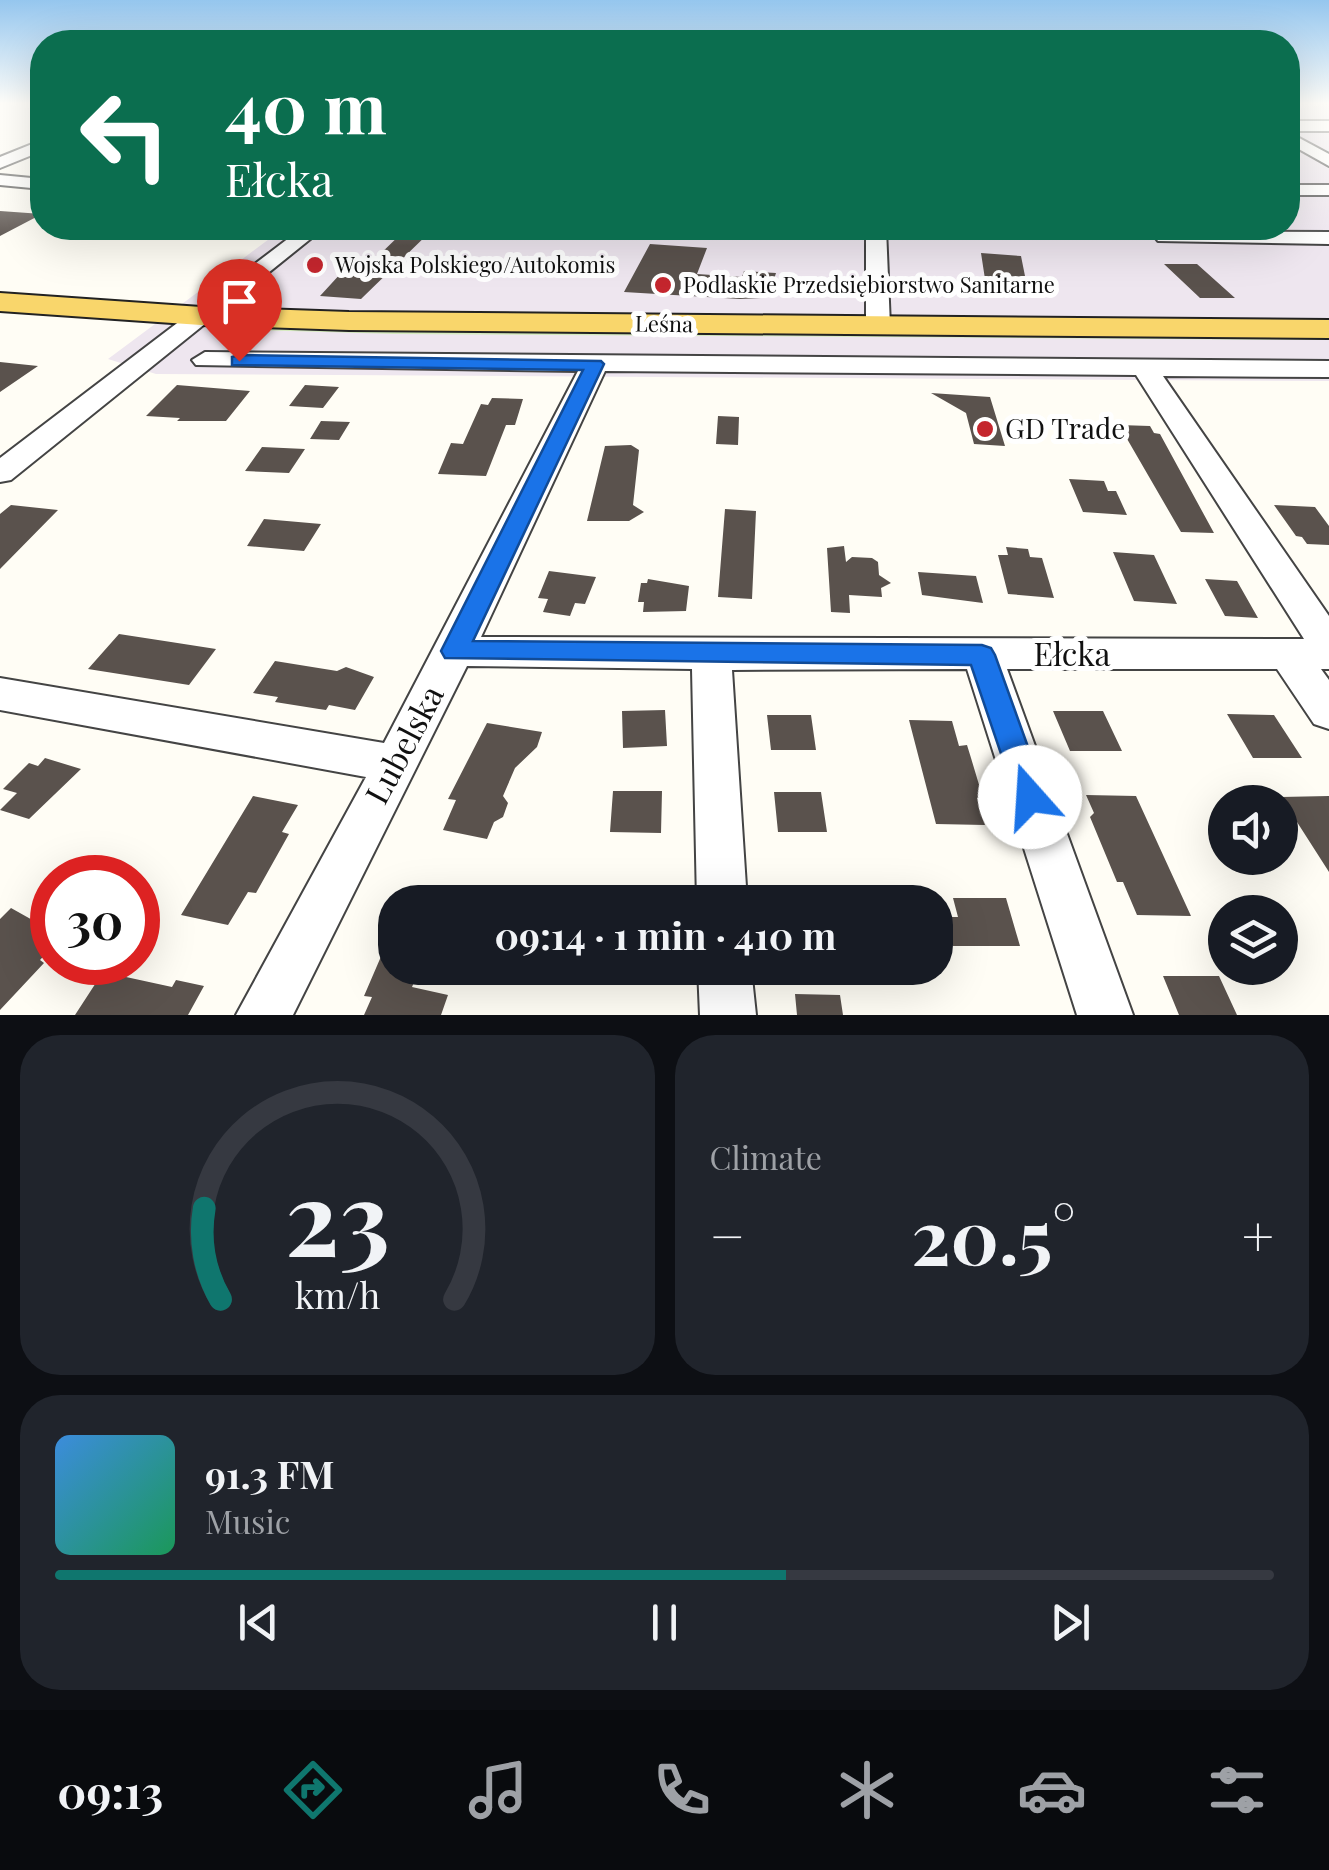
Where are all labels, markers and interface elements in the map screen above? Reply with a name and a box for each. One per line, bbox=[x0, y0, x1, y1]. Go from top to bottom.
text: 40 m bbox=[225, 58, 387, 152]
icon: left bbox=[60, 70, 190, 200]
text: Ełcka bbox=[225, 148, 333, 208]
place label: Wojska Polskiego/Autokomis bbox=[334, 249, 615, 279]
marker: Wojska Polskiego/Autokomis bbox=[304, 254, 326, 276]
pin bbox=[197, 259, 282, 362]
place label: Podlaskie Przedsiębiorstwo Sanitarne bbox=[683, 269, 1055, 299]
icon: arrive bbox=[212, 274, 267, 329]
marker: Podlaskie Przedsiębiorstwo Sanitarne bbox=[652, 274, 674, 296]
street label: Leśna bbox=[635, 307, 693, 339]
place label: GD Trade bbox=[1005, 409, 1125, 446]
marker: GD Trade bbox=[974, 418, 996, 440]
street label: Ełcka bbox=[1033, 631, 1111, 674]
street label: Lubelska bbox=[354, 677, 452, 811]
position arrow bbox=[978, 745, 1082, 849]
map controls bbox=[1208, 785, 1298, 985]
button: sound bbox=[1208, 785, 1298, 875]
speed limit sign: 30 bbox=[30, 855, 160, 985]
button: layers bbox=[1208, 895, 1298, 985]
text: 09:14 · 1 min · 410 m bbox=[495, 909, 836, 960]
text: Climate bbox=[710, 1135, 822, 1178]
text: 23 bbox=[285, 1144, 390, 1283]
text: 20.5° bbox=[911, 1184, 1076, 1284]
text: − bbox=[710, 1197, 745, 1271]
text: + bbox=[1242, 1197, 1274, 1271]
text: km/h bbox=[294, 1270, 380, 1318]
text: 91.3 FM bbox=[205, 1448, 335, 1499]
text: Music bbox=[205, 1499, 290, 1542]
icon: previous bbox=[231, 1595, 286, 1650]
icon: pause bbox=[637, 1595, 692, 1650]
icon: next bbox=[1043, 1595, 1098, 1650]
icon: directions bbox=[278, 1755, 348, 1825]
icon: music bbox=[463, 1755, 533, 1825]
icon: phone bbox=[647, 1755, 717, 1825]
icon: climate bbox=[832, 1755, 902, 1825]
icon: car bbox=[1017, 1755, 1087, 1825]
icon: filters bbox=[1202, 1755, 1272, 1825]
text: 09:13 bbox=[57, 1760, 163, 1820]

